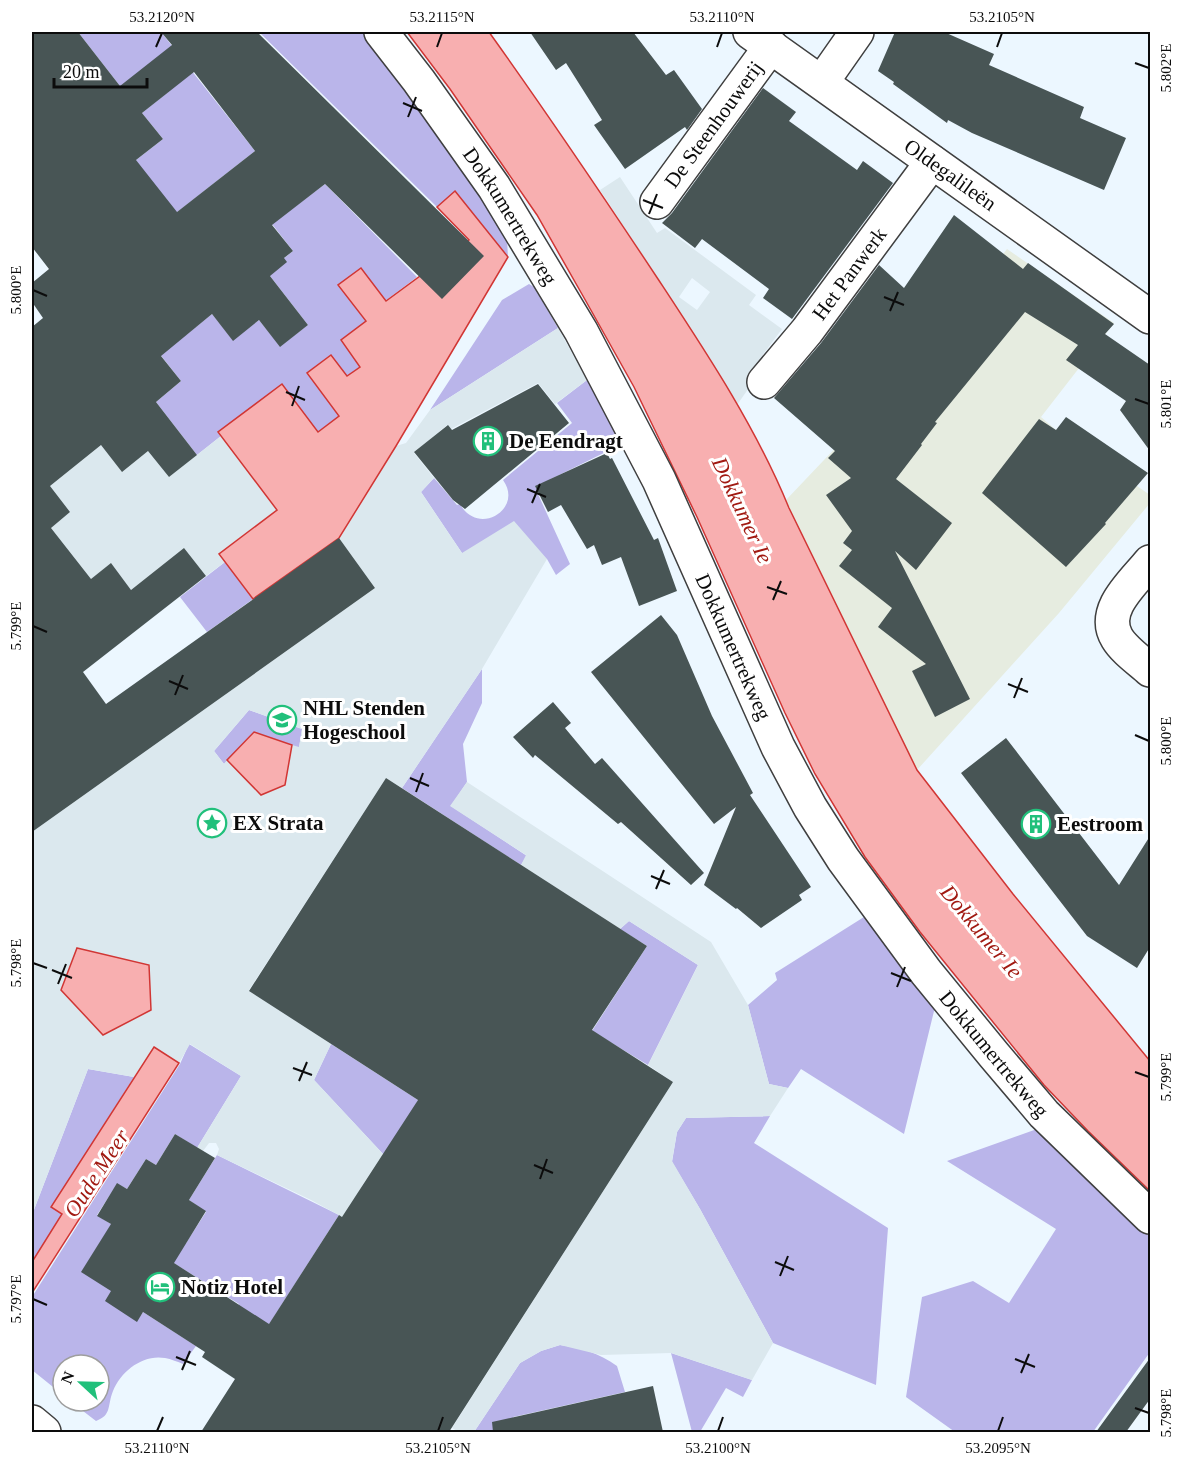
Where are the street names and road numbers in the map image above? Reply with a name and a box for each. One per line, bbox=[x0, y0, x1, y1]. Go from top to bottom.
street label: De Steenhouwerij bbox=[659, 56, 768, 193]
street label: Oldegalileën bbox=[900, 134, 1001, 216]
street label: Dokkumertrekweg bbox=[458, 143, 562, 289]
street label: Het Panwerk bbox=[807, 222, 892, 325]
street label: Dokkumertrekweg bbox=[690, 570, 777, 724]
street label: Dokkumertrekweg bbox=[934, 986, 1054, 1123]

